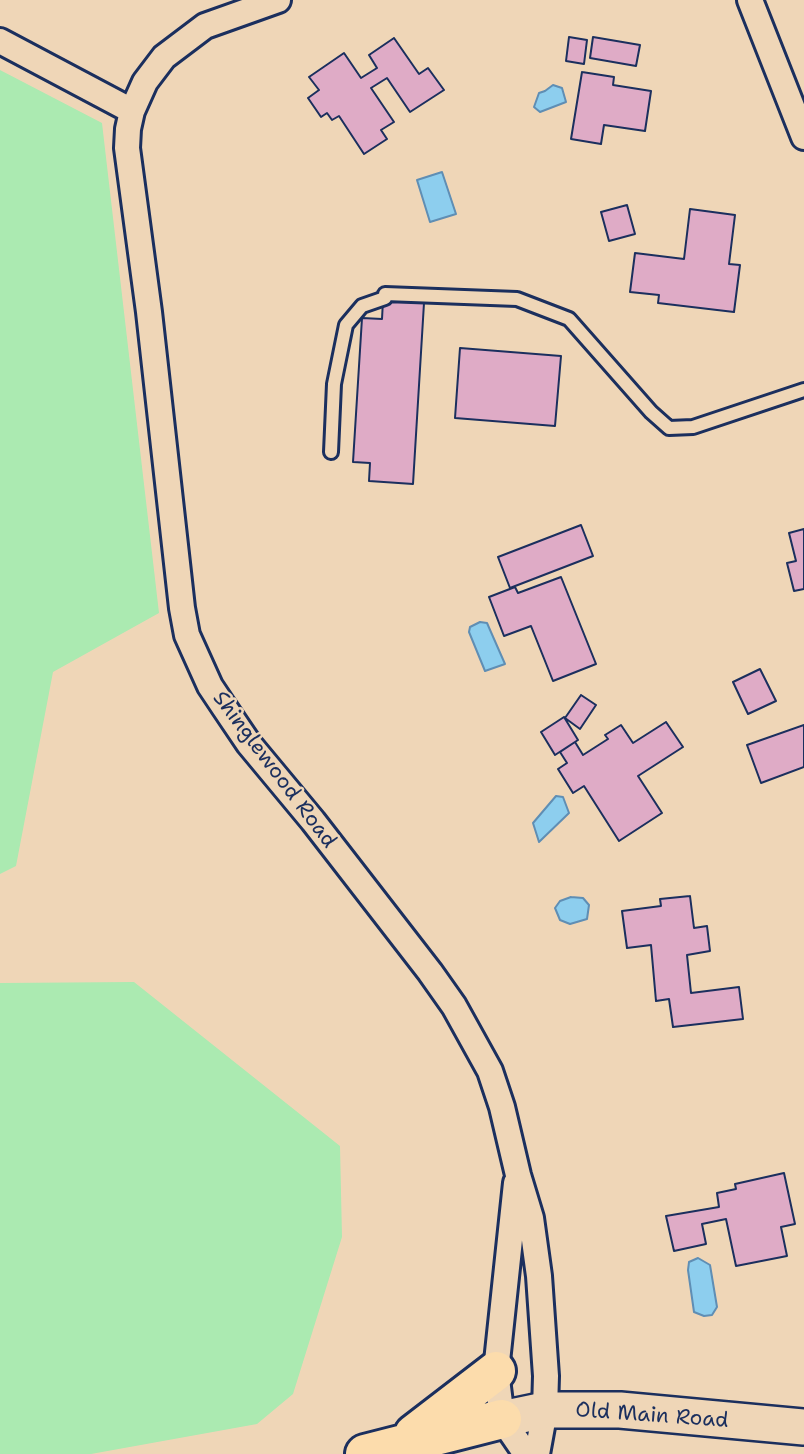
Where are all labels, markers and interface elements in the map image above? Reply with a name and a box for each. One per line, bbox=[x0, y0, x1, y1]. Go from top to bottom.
street label: Shinglewood Road bbox=[207, 687, 341, 853]
street label: Old Main Road bbox=[575, 1398, 729, 1434]

